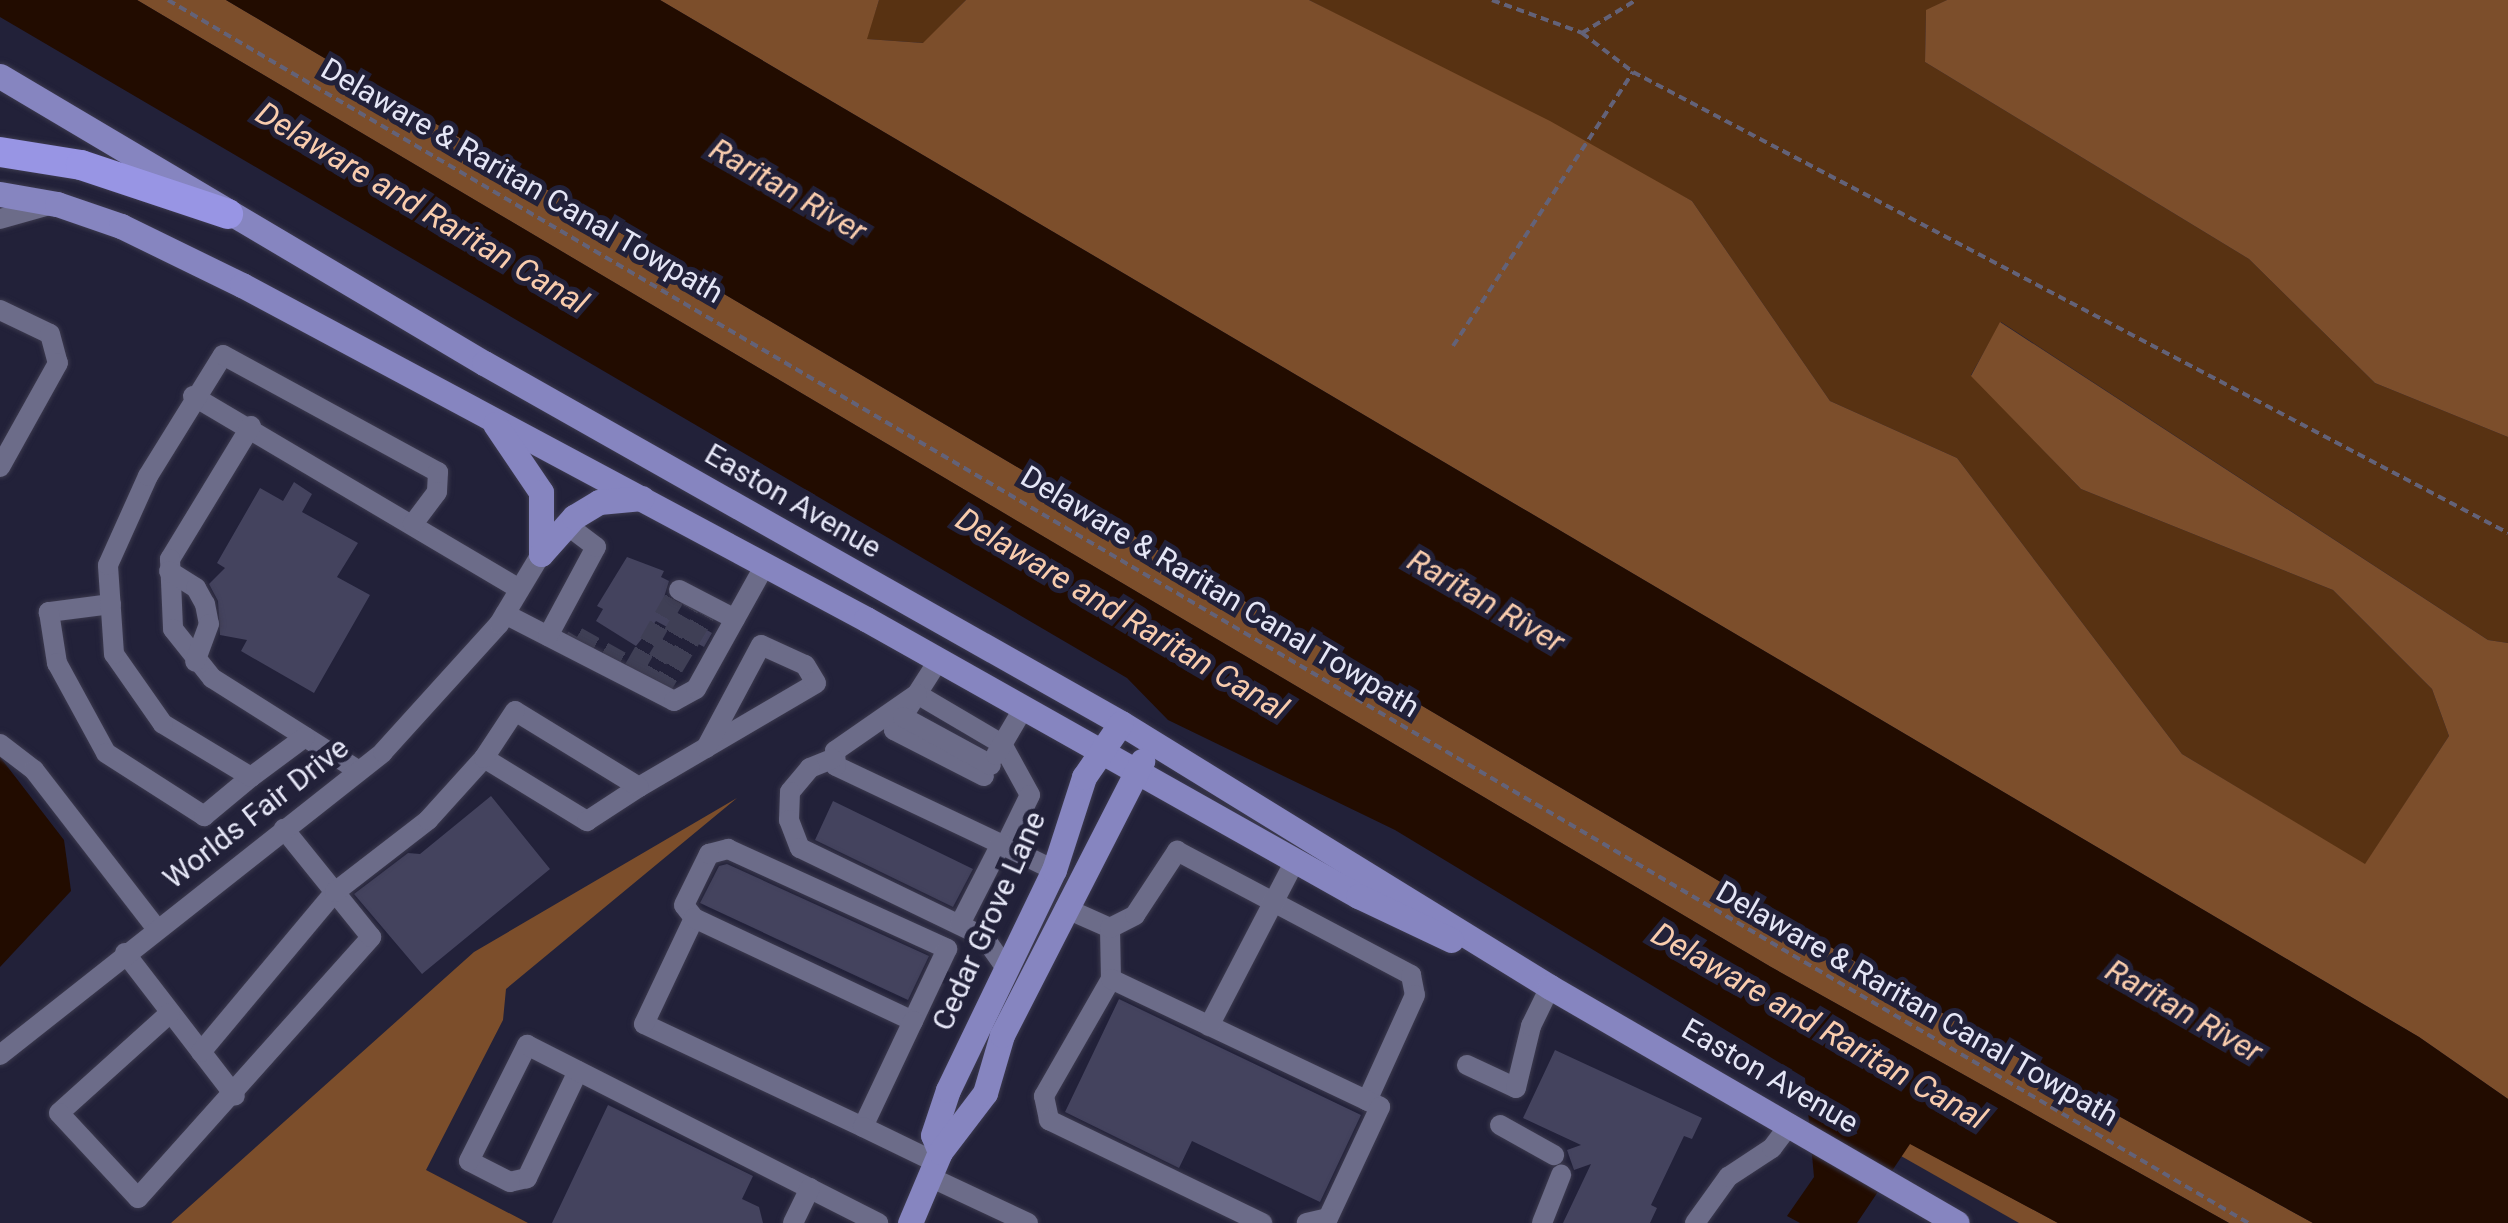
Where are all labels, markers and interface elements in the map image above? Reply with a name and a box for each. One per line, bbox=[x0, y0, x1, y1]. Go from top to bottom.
street label: Delaware & Raritan Canal Towpath bbox=[314, 51, 730, 311]
water label: Delaware and Raritan Canal bbox=[249, 94, 595, 322]
water label: Raritan River bbox=[703, 130, 873, 250]
street label: Easton Avenue bbox=[698, 436, 888, 566]
street label: Delaware & Raritan Canal Towpath bbox=[1014, 458, 1426, 726]
water label: Delaware and Raritan Canal bbox=[949, 500, 1295, 728]
water label: Raritan River bbox=[1401, 541, 1571, 661]
street label: Worlds Fair Drive bbox=[156, 729, 356, 897]
street label: Cedar Grove Lane bbox=[925, 806, 1053, 1036]
street label: Delaware & Raritan Canal Towpath bbox=[1709, 874, 2125, 1134]
water label: Delaware and Raritan Canal bbox=[1645, 914, 1993, 1138]
water label: Raritan River bbox=[2099, 951, 2269, 1071]
street label: Easton Avenue bbox=[1675, 1011, 1865, 1141]

